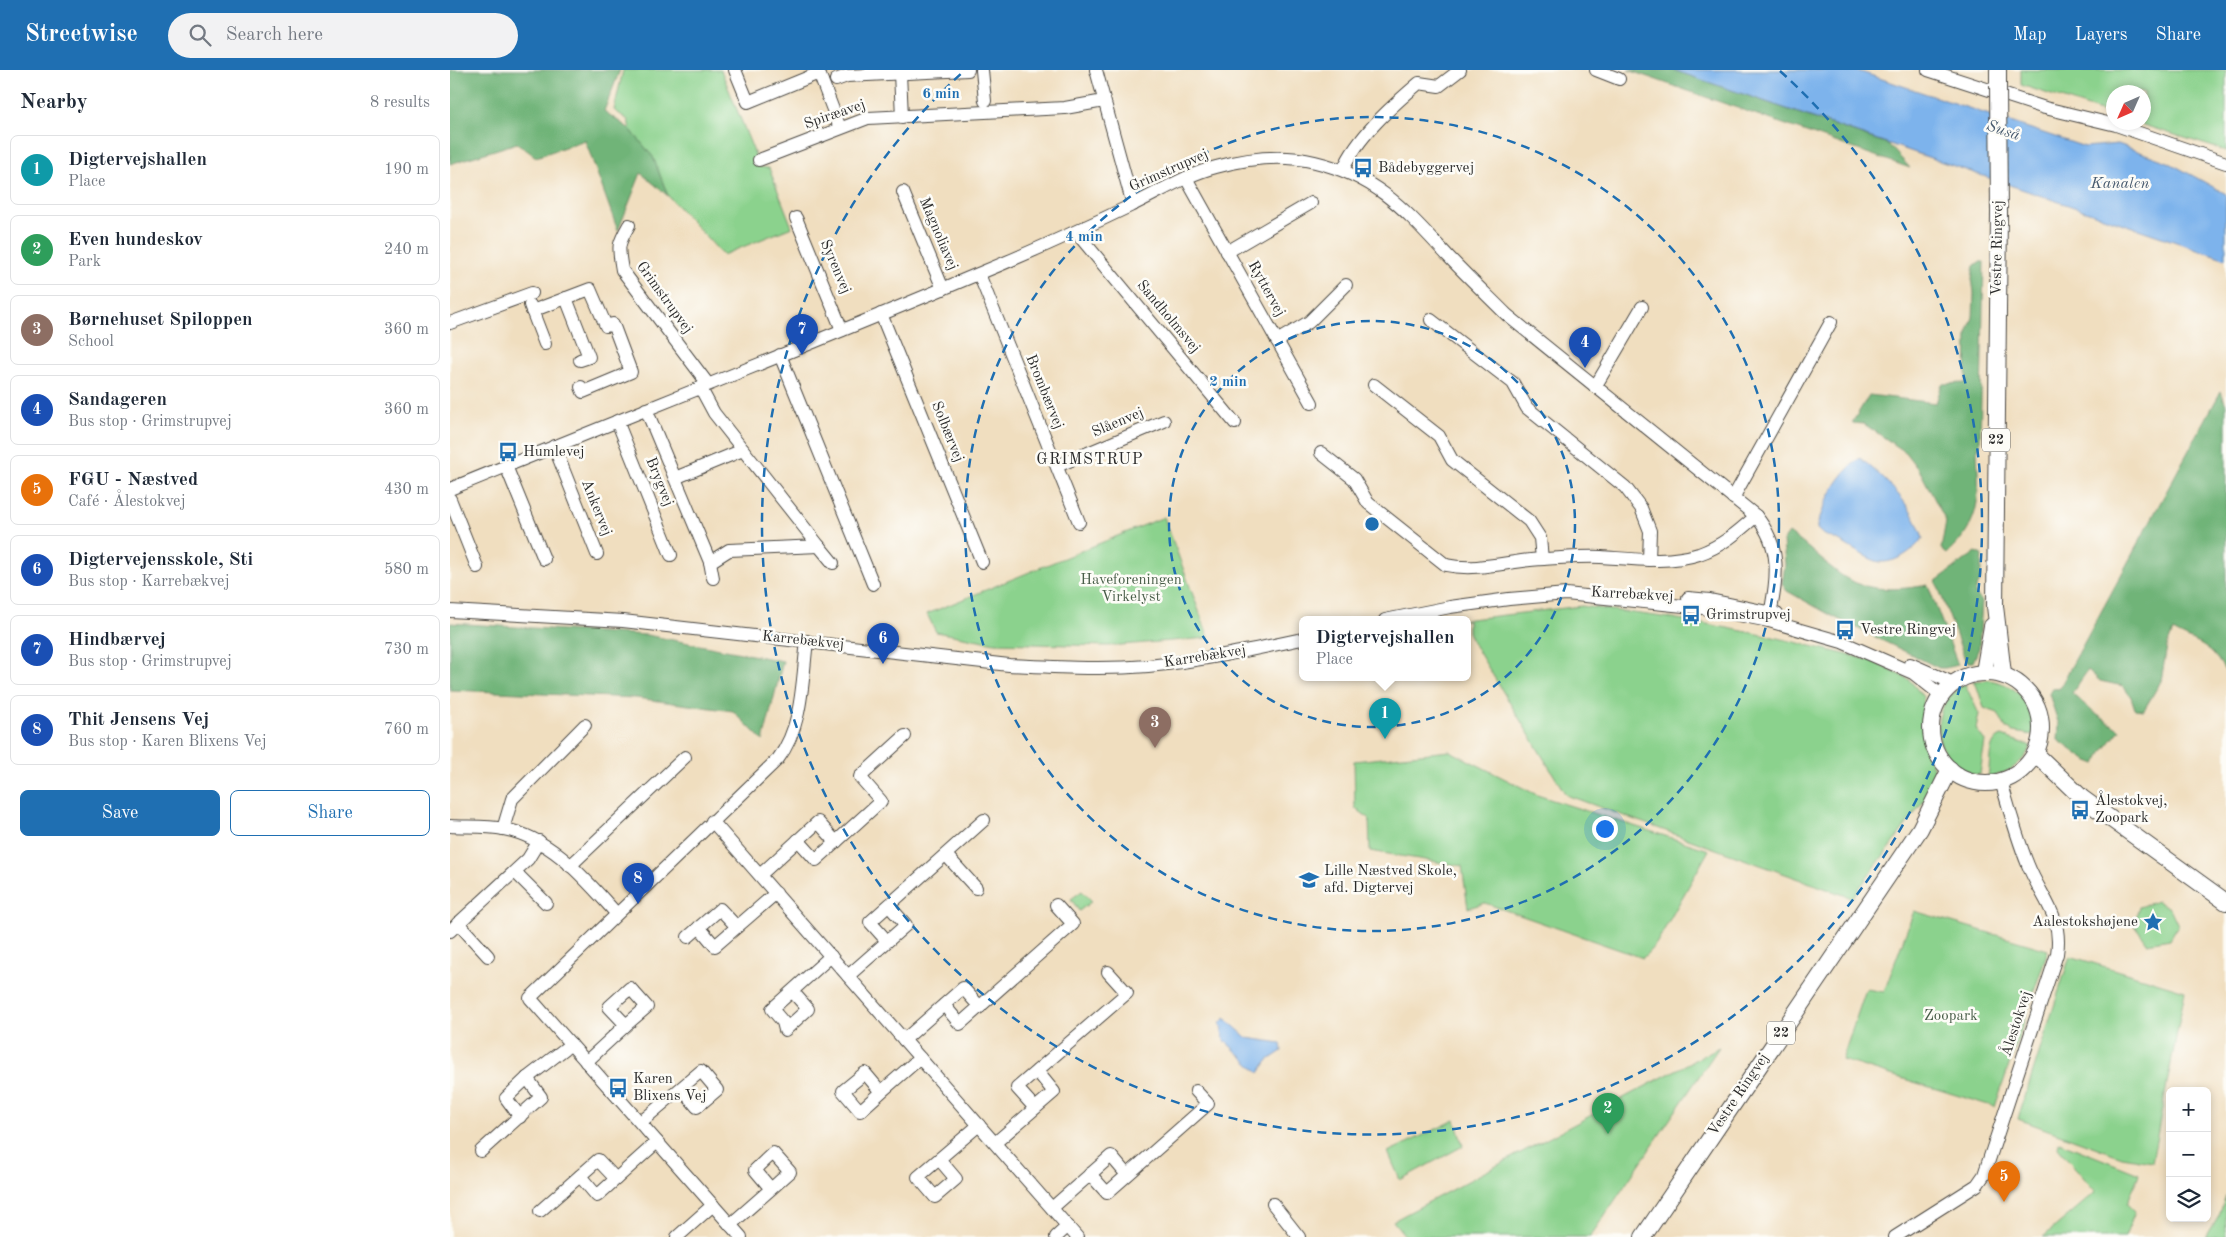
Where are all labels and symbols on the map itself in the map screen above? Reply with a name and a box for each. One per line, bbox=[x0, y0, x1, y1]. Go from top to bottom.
north arrow bbox=[2106, 85, 2151, 130]
text: 6 min bbox=[922, 87, 960, 102]
street label: Spiræavej bbox=[802, 98, 868, 132]
water label: Suså bbox=[1984, 118, 2022, 144]
street label: Grimstrupvej bbox=[1127, 147, 1211, 195]
bus stop icon: Bådebyggervej bbox=[1352, 157, 1374, 179]
place label: Bådebyggervej bbox=[1378, 161, 1474, 176]
water label: Kanalen bbox=[2090, 176, 2149, 192]
street label: Magnoliavej bbox=[916, 195, 960, 273]
street label: Vestre Ringvej bbox=[1990, 200, 2006, 296]
text: 4 min bbox=[1065, 230, 1103, 245]
street label: Syrenvej bbox=[817, 238, 853, 296]
street label: Grimstrupvej bbox=[633, 259, 695, 337]
street label: Ryttervej bbox=[1245, 259, 1287, 319]
street label: Sandholmsvej bbox=[1133, 278, 1203, 356]
pin: 7 bbox=[786, 314, 818, 355]
pin: 4 bbox=[1569, 327, 1601, 368]
street label: Brombærvej bbox=[1022, 353, 1066, 431]
text: 2 min bbox=[1209, 375, 1247, 390]
street label: Solbærvej bbox=[928, 399, 966, 465]
street label: Slåenvej bbox=[1090, 405, 1146, 441]
road number: 22 bbox=[1982, 428, 2010, 452]
bus stop icon: Humlevej bbox=[497, 441, 519, 463]
place label: Humlevej bbox=[523, 445, 585, 460]
district label: GRIMSTRUP bbox=[1036, 452, 1144, 468]
street label: Brygvej bbox=[642, 455, 676, 509]
street label: Ankervej bbox=[578, 478, 614, 538]
centre of rings bbox=[1363, 515, 1381, 533]
park label: Haveforeningen Virkelyst bbox=[1080, 573, 1182, 605]
street label: Karrebækvej bbox=[1590, 585, 1674, 605]
bus stop icon: Grimstrupvej bbox=[1680, 604, 1702, 626]
place label: Grimstrupvej bbox=[1706, 608, 1791, 623]
bus stop icon: Vestre Ringvej bbox=[1834, 619, 1856, 641]
pin: 6 bbox=[867, 623, 899, 664]
place label: Vestre Ringvej bbox=[1860, 623, 1956, 638]
street label: Karrebækvej bbox=[761, 629, 845, 653]
street label: Karrebækvej bbox=[1163, 643, 1247, 671]
pin: 1 bbox=[1369, 698, 1401, 739]
pin: 3 bbox=[1139, 707, 1171, 748]
place label: Ålestokvej, Zoopark bbox=[2095, 790, 2168, 826]
bus stop icon: Ålestokvej, Zoopark bbox=[2069, 799, 2091, 821]
your location bbox=[1592, 816, 1618, 842]
pin: 8 bbox=[622, 863, 654, 904]
place label: Lille Næstved Skole, afd. Digtervej bbox=[1324, 864, 1457, 896]
school or university icon: Lille Næstved Skole, afd. Digtervej bbox=[1298, 869, 1320, 891]
place icon: Aalestokshøjene bbox=[2142, 911, 2164, 933]
place label: Aalestokshøjene bbox=[2032, 915, 2138, 930]
street label: Ålestokvej bbox=[1996, 988, 2035, 1059]
park label: Zoopark bbox=[1924, 1009, 1978, 1024]
road number: 22 bbox=[1767, 1021, 1795, 1044]
street label: Vestre Ringvej bbox=[1706, 1051, 1772, 1139]
place label: Karen Blixens Vej bbox=[633, 1072, 706, 1104]
bus stop icon: Karen Blixens Vej bbox=[607, 1077, 629, 1099]
pin: 2 bbox=[1592, 1093, 1624, 1134]
pin: 5 bbox=[1988, 1161, 2020, 1202]

